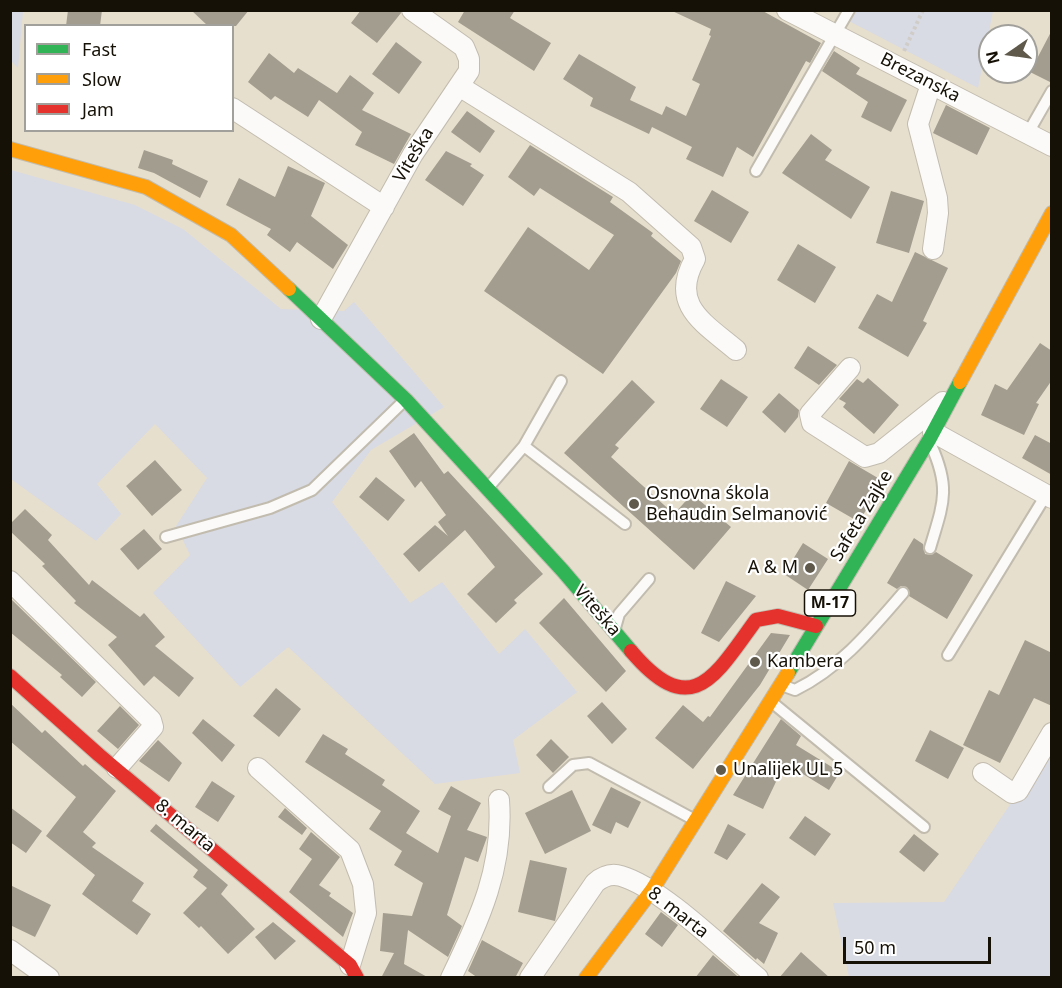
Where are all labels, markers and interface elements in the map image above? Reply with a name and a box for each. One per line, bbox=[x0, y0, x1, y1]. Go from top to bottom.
legend bbox=[24, 24, 234, 132]
north arrow bbox=[978, 24, 1038, 84]
text: Fast bbox=[82, 37, 117, 61]
street label: Brezanska bbox=[876, 49, 964, 107]
text: N bbox=[980, 49, 1005, 66]
text: Slow bbox=[82, 67, 121, 91]
text: Jam bbox=[82, 97, 114, 121]
street label: Viteška bbox=[389, 124, 439, 186]
street label: Safeta Zajke bbox=[826, 467, 898, 565]
place label: Osnovna śkola Behaudin Selmanović bbox=[646, 483, 827, 526]
marker: Osnovna śkola Behaudin Selmanović bbox=[627, 497, 641, 511]
place label: A & M bbox=[748, 557, 798, 579]
marker: A & M bbox=[803, 561, 817, 575]
street label: Viteška bbox=[569, 581, 625, 641]
road number: M-17 bbox=[804, 590, 856, 616]
place label: Kambera bbox=[767, 651, 843, 673]
marker: Kambera bbox=[748, 655, 762, 669]
place label: Unalijek UL 5 bbox=[733, 759, 843, 781]
marker: Unalijek UL 5 bbox=[714, 763, 728, 777]
street label: 8. marta bbox=[151, 795, 219, 857]
street label: 8. marta bbox=[643, 883, 713, 943]
scale bar bbox=[846, 925, 994, 963]
text: 50 m bbox=[854, 935, 896, 959]

